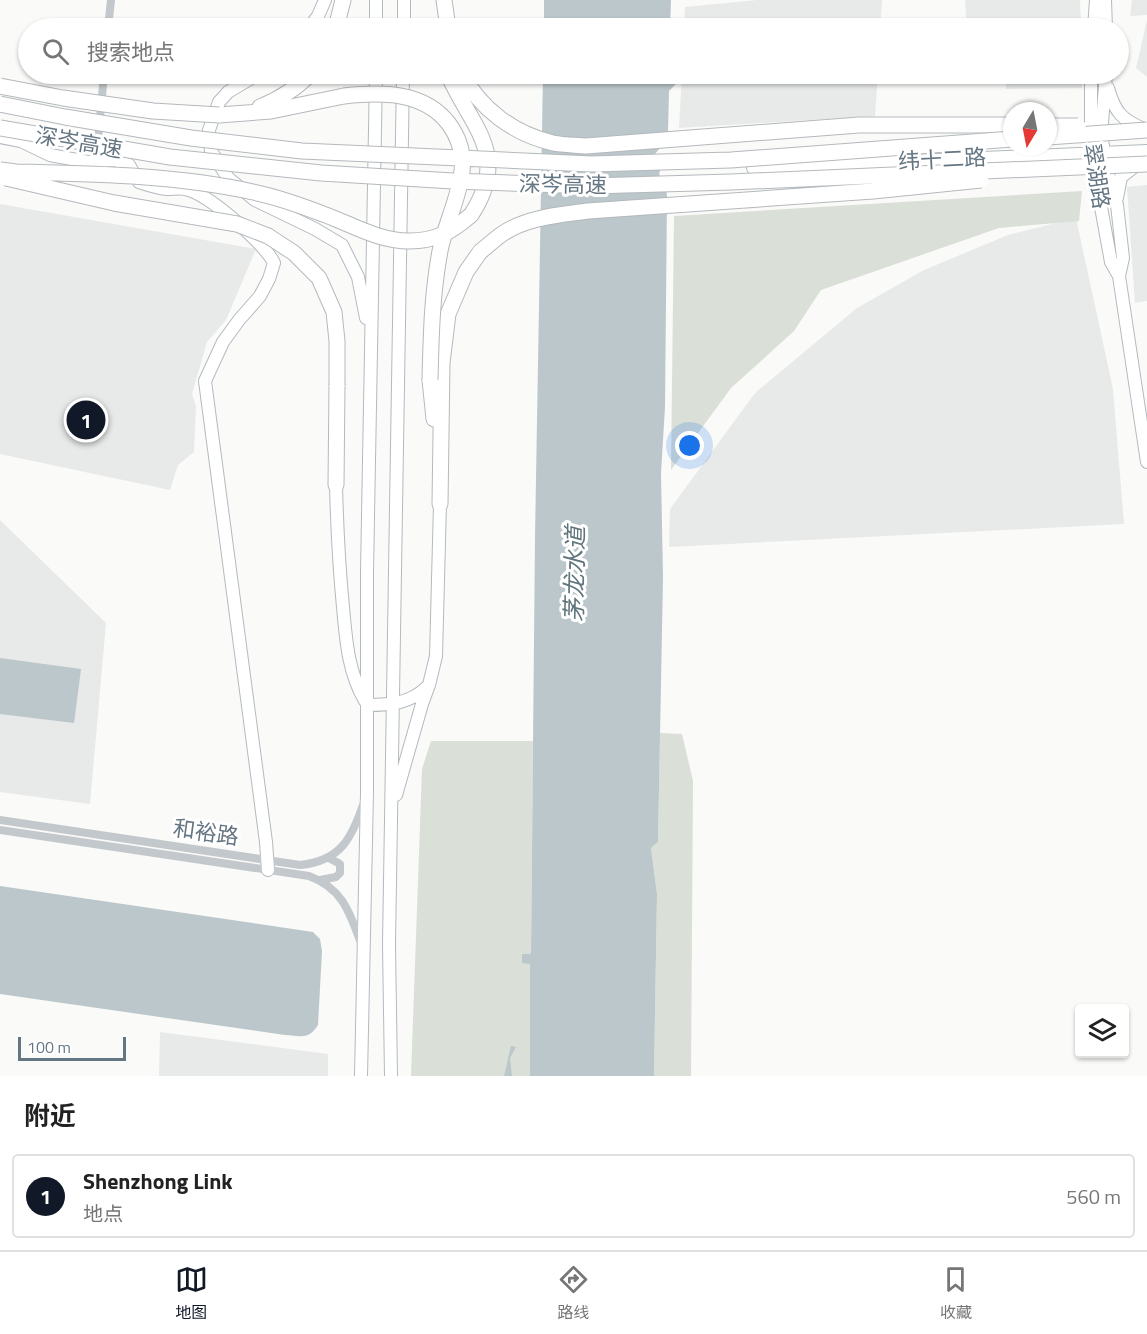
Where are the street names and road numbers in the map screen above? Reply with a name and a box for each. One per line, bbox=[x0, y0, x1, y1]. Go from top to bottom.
street label: 深岑高速 bbox=[33, 118, 125, 166]
street label: 纬十二路 bbox=[897, 140, 987, 178]
street label: 翠湖路 bbox=[1075, 141, 1119, 211]
street label: 深岑高速 bbox=[519, 166, 607, 202]
street label: 和裕路 bbox=[171, 811, 241, 853]

